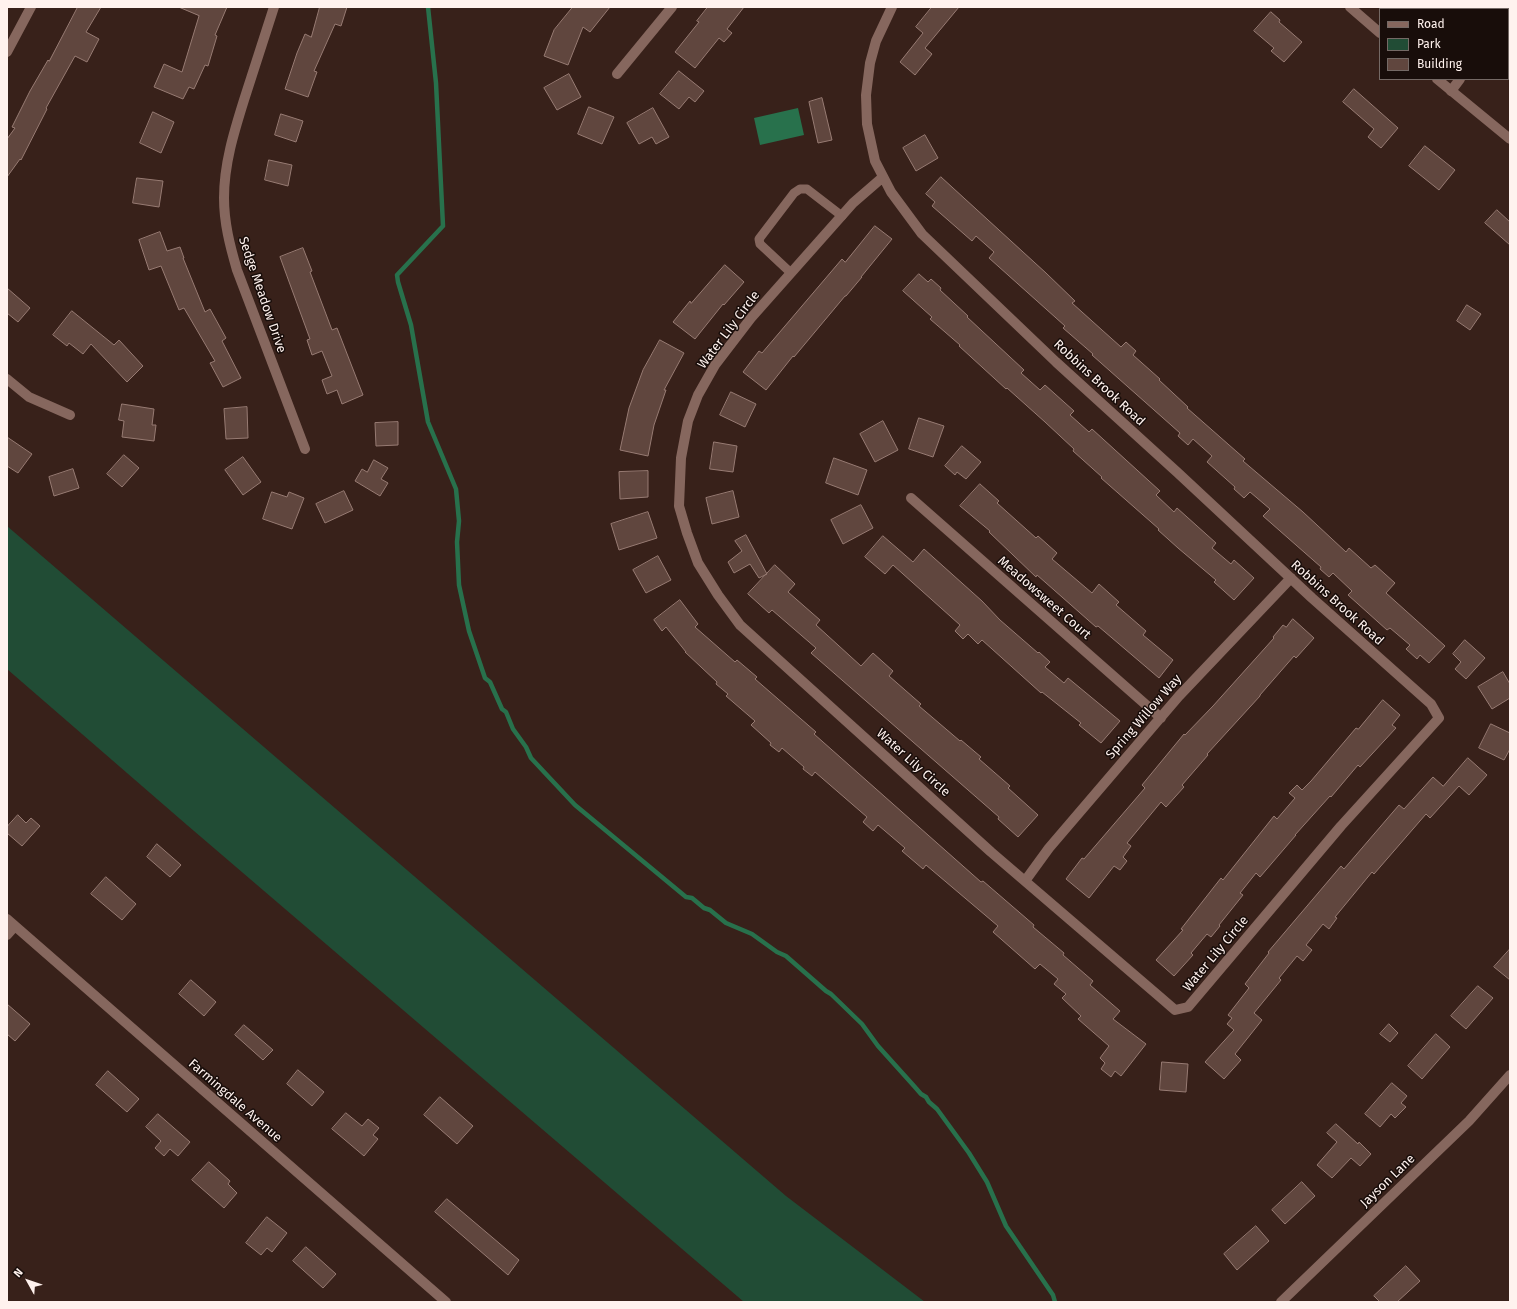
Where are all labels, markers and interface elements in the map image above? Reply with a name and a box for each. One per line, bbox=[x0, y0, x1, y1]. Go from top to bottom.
legend bbox=[1379, 8, 1509, 80]
text: Road bbox=[1417, 17, 1445, 31]
text: Park bbox=[1417, 37, 1441, 51]
text: Building bbox=[1417, 57, 1462, 71]
street label: Sedge Meadow Drive bbox=[235, 235, 289, 355]
street label: Water Lily Circle bbox=[695, 288, 763, 372]
street label: Robbins Brook Road bbox=[1050, 337, 1148, 429]
street label: Meadowsweet Court bbox=[994, 553, 1094, 643]
street label: Robbins Brook Road bbox=[1287, 557, 1387, 649]
street label: Spring Willow Way bbox=[1103, 671, 1185, 763]
street label: Water Lily Circle bbox=[873, 726, 953, 800]
street label: Water Lily Circle bbox=[1180, 913, 1252, 995]
street label: Farmingdale Avenue bbox=[185, 1056, 285, 1146]
street label: Jayson Lane bbox=[1357, 1151, 1419, 1211]
north arrow bbox=[8, 1261, 48, 1301]
text: N bbox=[11, 1266, 26, 1280]

